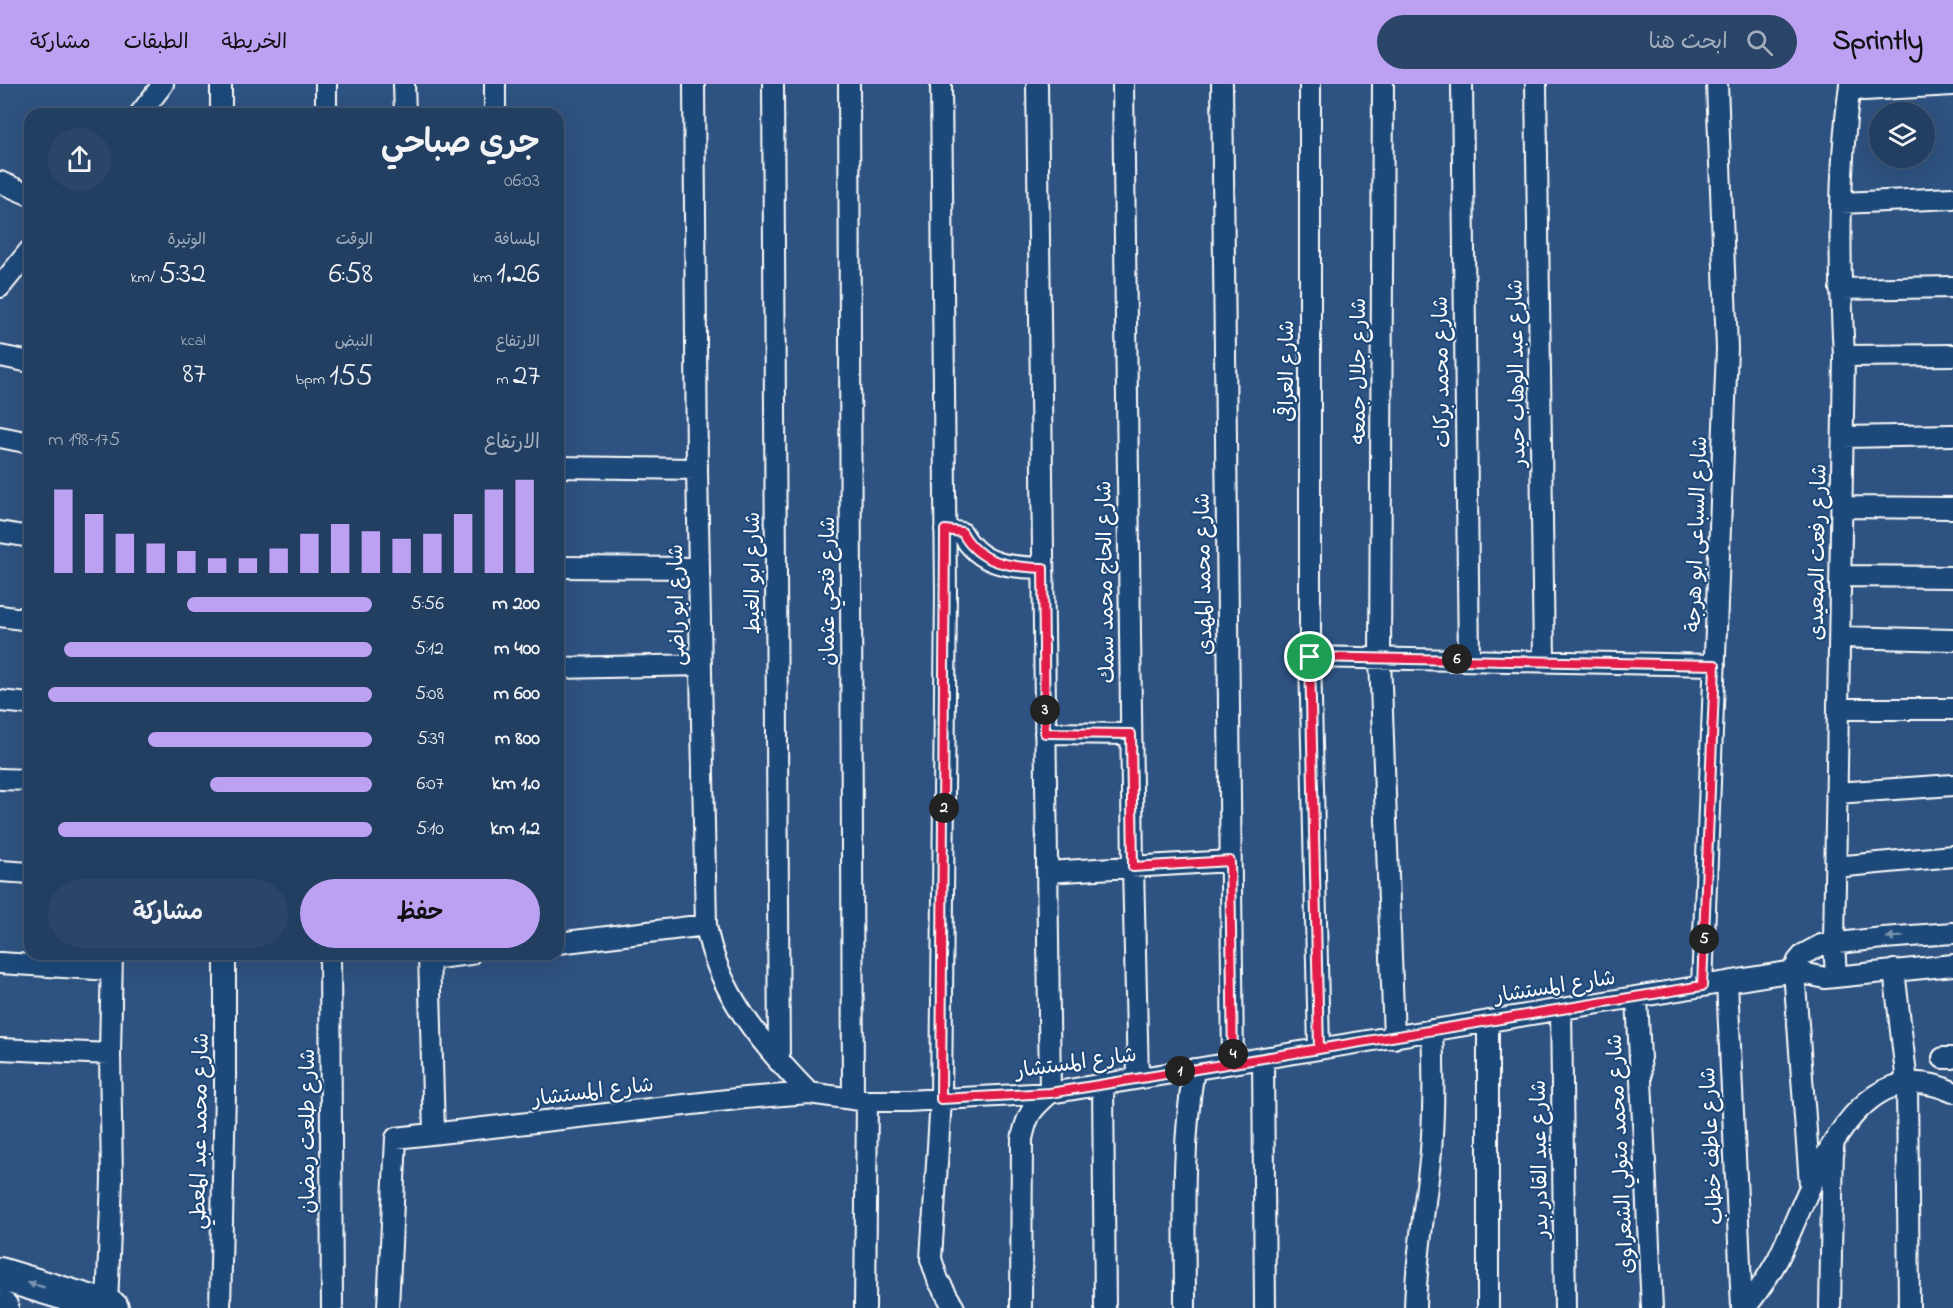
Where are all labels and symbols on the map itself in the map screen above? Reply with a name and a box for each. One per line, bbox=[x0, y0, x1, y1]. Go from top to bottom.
street label: شارع عبد الوهاب حيدر bbox=[1501, 279, 1535, 469]
street label: شارع محمد بركات bbox=[1427, 296, 1459, 448]
street label: شارع جلال جمعه bbox=[1345, 298, 1375, 444]
street label: شارع العراقى bbox=[1273, 320, 1303, 422]
street label: شارع السباعى ابو هرجة bbox=[1680, 436, 1716, 633]
street label: شارع رفعت الصعيدى bbox=[1802, 463, 1836, 641]
street label: شارع الحاج محمد سمك bbox=[1090, 480, 1124, 684]
street label: شارع محمد المهدى bbox=[1189, 493, 1221, 655]
street label: شارع ابو الغيط bbox=[739, 512, 769, 634]
street label: شارع فتحي عثمان bbox=[814, 516, 846, 666]
street label: شارع ابو راضى bbox=[662, 544, 694, 666]
pin bbox=[1284, 631, 1335, 682]
pin: 6 bbox=[1442, 644, 1472, 674]
pin: 3 bbox=[1030, 695, 1060, 725]
pin: 2 bbox=[929, 793, 959, 823]
pin: 5 bbox=[1689, 924, 1719, 954]
one-way arrow bbox=[1885, 932, 1904, 942]
street label: شارع المستشار bbox=[1491, 964, 1618, 1013]
street label: شارع محمد عبد المعطي bbox=[184, 1032, 220, 1230]
street label: شارع محمد متولي الشعراوى bbox=[1601, 1033, 1645, 1275]
pin: 4 bbox=[1218, 1039, 1248, 1069]
street label: شارع المستشار bbox=[1012, 1041, 1139, 1088]
street label: شارع طلعت رمضان bbox=[294, 1048, 324, 1214]
pin: 1 bbox=[1165, 1056, 1195, 1086]
street label: شارع عاطف خطاب bbox=[1694, 1066, 1732, 1226]
street label: شارع المستشار bbox=[529, 1071, 656, 1116]
street label: شارع عبد القادر بدر bbox=[1525, 1080, 1557, 1240]
one-way arrow bbox=[27, 1280, 45, 1289]

